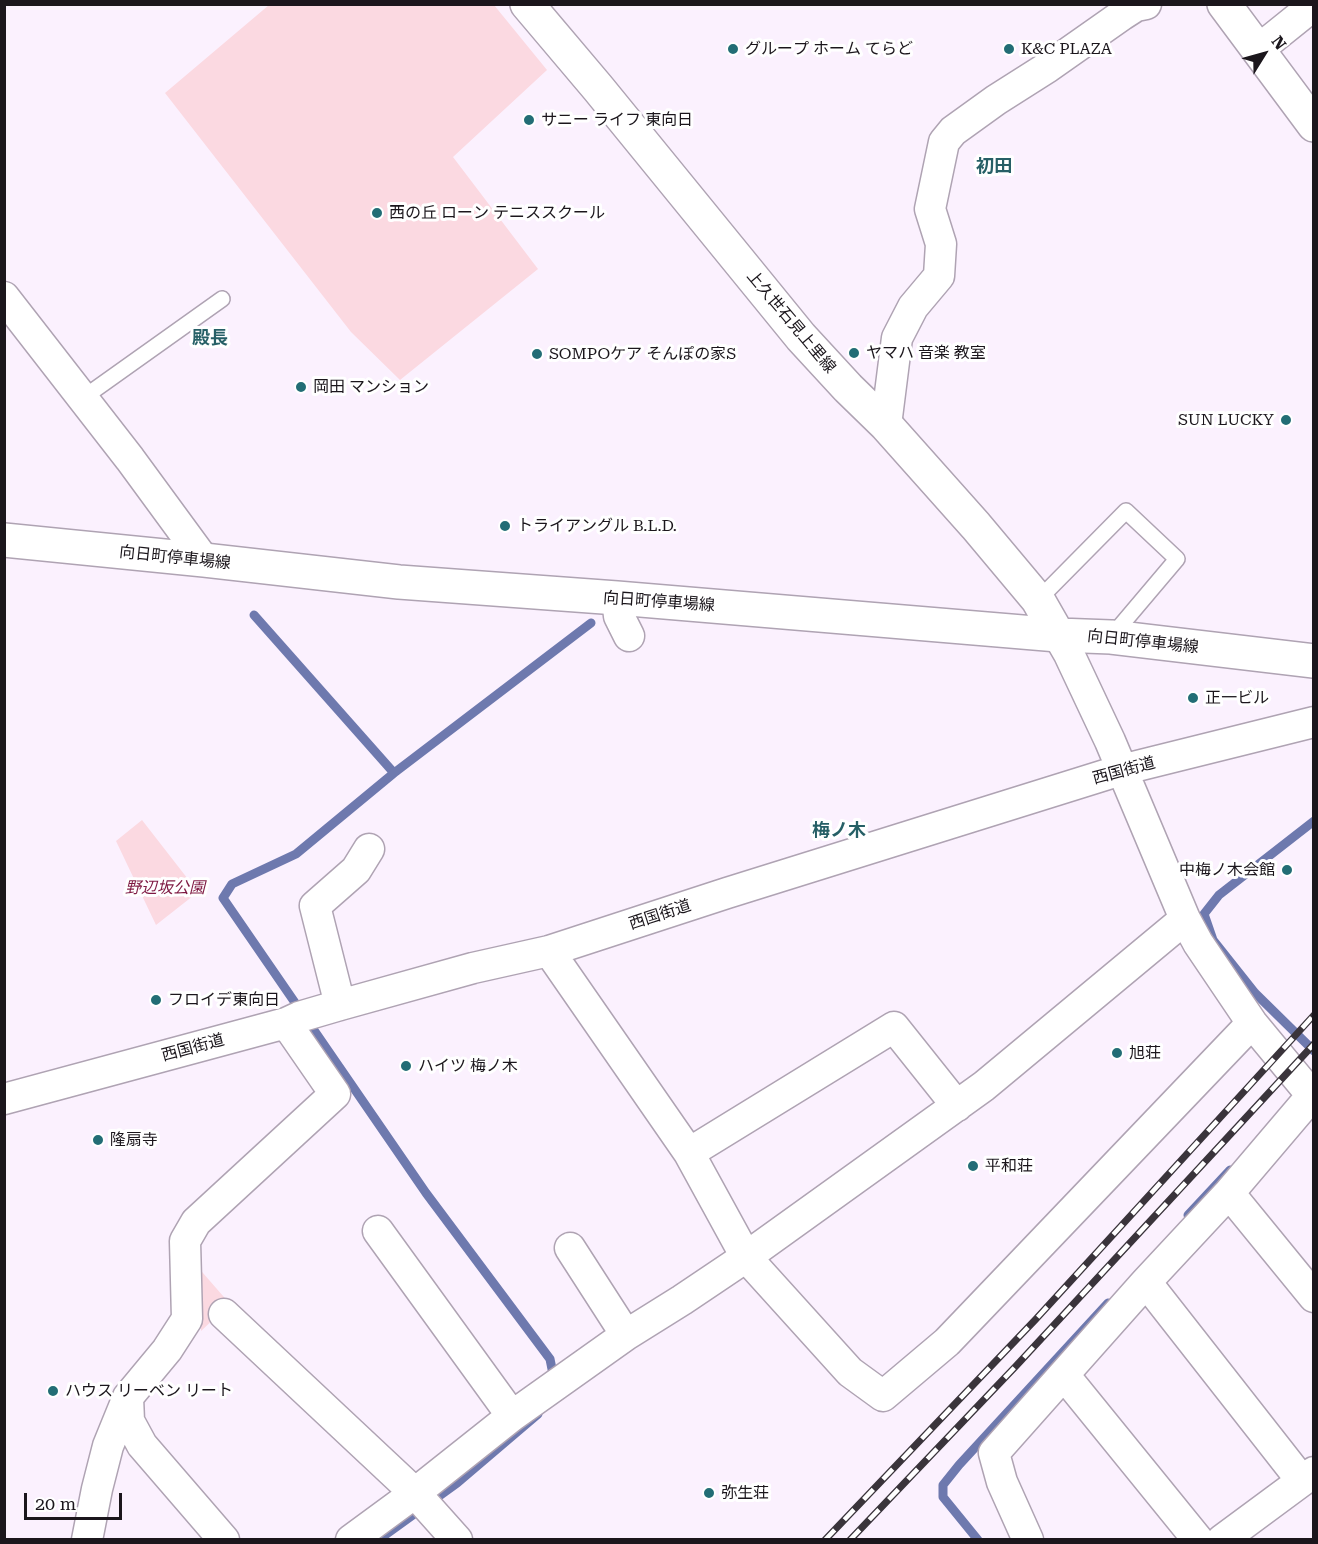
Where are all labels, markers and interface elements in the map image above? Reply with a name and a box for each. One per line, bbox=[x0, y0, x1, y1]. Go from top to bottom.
north arrow bbox=[1234, 24, 1294, 84]
text: N bbox=[1267, 32, 1290, 54]
place label: グループ ホーム てらど bbox=[745, 39, 913, 59]
place label: K&C PLAZA bbox=[1021, 39, 1112, 59]
marker: グループ ホーム てらど bbox=[726, 42, 740, 56]
marker: K&C PLAZA bbox=[1002, 42, 1016, 56]
place label: サニー ライフ 東向日 bbox=[541, 110, 693, 130]
marker: サニー ライフ 東向日 bbox=[522, 113, 536, 127]
district label: 初田 bbox=[976, 156, 1012, 178]
place label: 西の丘 ローン テニススクール bbox=[389, 203, 605, 223]
marker: 西の丘 ローン テニススクール bbox=[370, 206, 384, 220]
street label: 上久世石見上里線 bbox=[743, 267, 839, 377]
district label: 殿長 bbox=[192, 328, 228, 350]
place label: ヤマハ 音楽 教室 bbox=[866, 343, 986, 363]
place label: SOMPOケア そんぽの家S bbox=[549, 344, 736, 364]
marker: ヤマハ 音楽 教室 bbox=[847, 346, 861, 360]
marker: SOMPOケア そんぽの家S bbox=[530, 347, 544, 361]
place label: 岡田 マンション bbox=[313, 377, 429, 397]
marker: 岡田 マンション bbox=[294, 380, 308, 394]
place label: SUN LUCKY bbox=[1178, 410, 1274, 430]
marker: SUN LUCKY bbox=[1279, 413, 1293, 427]
place label: トライアングル B.L.D. bbox=[517, 516, 677, 536]
marker: トライアングル B.L.D. bbox=[498, 519, 512, 533]
street label: 向日町停車場線 bbox=[118, 543, 232, 573]
street label: 向日町停車場線 bbox=[602, 589, 716, 615]
street label: 向日町停車場線 bbox=[1086, 627, 1200, 657]
place label: 正一ビル bbox=[1205, 688, 1269, 708]
marker: 正一ビル bbox=[1186, 691, 1200, 705]
street label: 西国街道 bbox=[1091, 753, 1157, 789]
district label: 梅ノ木 bbox=[812, 820, 866, 842]
place label: 中梅ノ木会館 bbox=[1179, 860, 1275, 880]
marker: 中梅ノ木会館 bbox=[1280, 863, 1294, 877]
park label: 野辺坂公園 bbox=[125, 878, 205, 898]
street label: 西国街道 bbox=[627, 896, 693, 934]
place label: フロイデ東向日 bbox=[168, 990, 280, 1010]
marker: フロイデ東向日 bbox=[149, 993, 163, 1007]
street label: 西国街道 bbox=[160, 1030, 226, 1066]
place label: 旭荘 bbox=[1129, 1043, 1161, 1063]
marker: 旭荘 bbox=[1110, 1046, 1124, 1060]
place label: ハイツ 梅ノ木 bbox=[418, 1056, 518, 1076]
marker: ハイツ 梅ノ木 bbox=[399, 1059, 413, 1073]
place label: 隆扇寺 bbox=[110, 1130, 158, 1150]
marker: 隆扇寺 bbox=[91, 1133, 105, 1147]
place label: 平和荘 bbox=[985, 1156, 1033, 1176]
marker: 平和荘 bbox=[966, 1159, 980, 1173]
place label: ハウス リーベン リート bbox=[65, 1381, 233, 1401]
marker: ハウス リーベン リート bbox=[46, 1384, 60, 1398]
scale bar bbox=[27, 1481, 124, 1519]
place label: 弥生荘 bbox=[721, 1483, 769, 1503]
marker: 弥生荘 bbox=[702, 1486, 716, 1500]
text: 20 m bbox=[35, 1493, 76, 1514]

